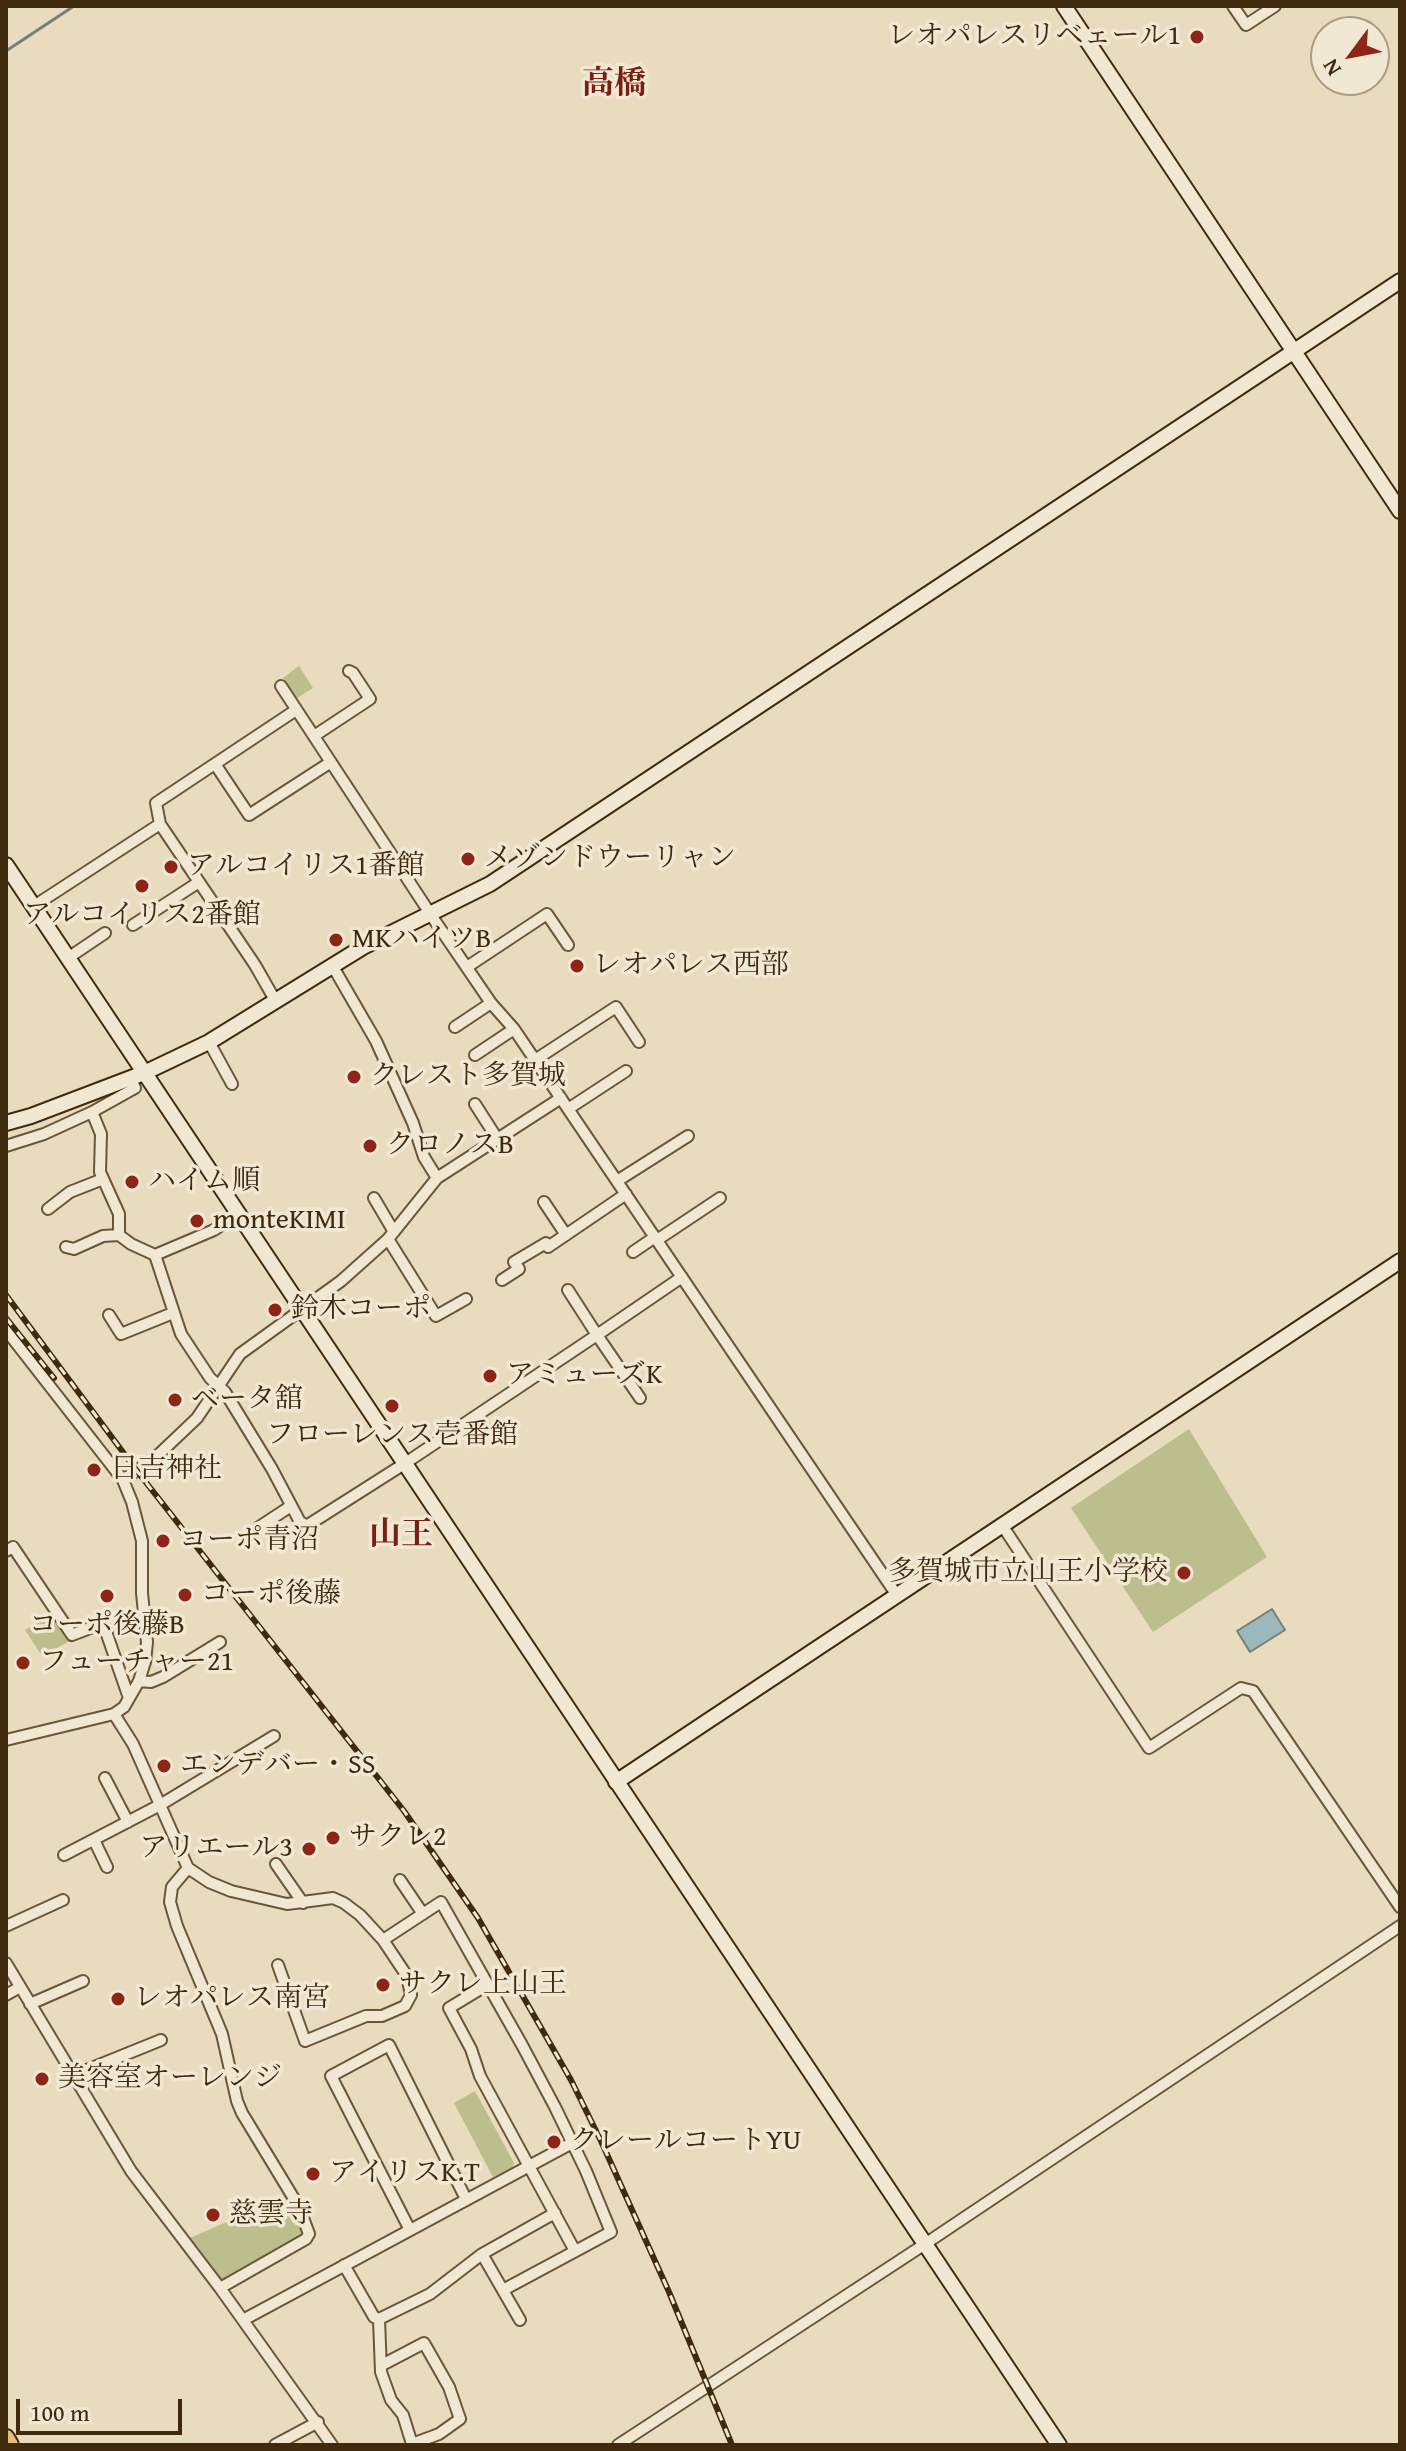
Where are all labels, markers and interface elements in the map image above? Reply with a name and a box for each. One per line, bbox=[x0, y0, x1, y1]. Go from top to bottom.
north arrow bbox=[1310, 16, 1390, 96]
place label: レオパレスリベェール1 bbox=[888, 20, 1181, 54]
marker: レオパレスリベェール1 bbox=[1188, 28, 1206, 46]
text: N bbox=[1314, 53, 1349, 82]
district label: 高橋 bbox=[582, 66, 646, 104]
place label: メゾンドウーリャン bbox=[484, 842, 736, 876]
place label: アルコイリス1番館 bbox=[187, 850, 424, 884]
marker: メゾンドウーリャン bbox=[459, 850, 477, 868]
marker: アルコイリス1番館 bbox=[162, 858, 180, 876]
marker: アルコイリス2番館 bbox=[133, 877, 151, 895]
place label: アルコイリス2番館 bbox=[23, 899, 261, 933]
place label: MKハイツB bbox=[352, 923, 491, 957]
marker: MKハイツB bbox=[327, 931, 345, 949]
place label: レオパレス西部 bbox=[593, 949, 789, 983]
marker: レオパレス西部 bbox=[568, 957, 586, 975]
place label: クレスト多賀城 bbox=[370, 1060, 566, 1094]
marker: クレスト多賀城 bbox=[345, 1068, 363, 1086]
place label: クロノスB bbox=[386, 1129, 514, 1163]
marker: クロノスB bbox=[361, 1137, 379, 1155]
place label: ハイム順 bbox=[148, 1165, 260, 1199]
marker: ハイム順 bbox=[123, 1173, 141, 1191]
place label: monteKIMI bbox=[213, 1204, 346, 1238]
marker: monteKIMI bbox=[188, 1212, 206, 1230]
place label: 鈴木コーポ bbox=[291, 1293, 431, 1327]
marker: 鈴木コーポ bbox=[266, 1301, 284, 1319]
place label: アミューズK bbox=[506, 1359, 663, 1393]
marker: アミューズK bbox=[481, 1367, 499, 1385]
place label: ベータ舘 bbox=[191, 1383, 303, 1417]
marker: ベータ舘 bbox=[166, 1391, 184, 1409]
marker: フローレンス壱番館 bbox=[383, 1397, 401, 1415]
place label: フローレンス壱番館 bbox=[266, 1419, 518, 1453]
place label: 日吉神社 bbox=[110, 1453, 222, 1487]
marker: 日吉神社 bbox=[85, 1461, 103, 1479]
district label: 山王 bbox=[369, 1517, 433, 1555]
place label: コーポ青沼 bbox=[179, 1524, 319, 1558]
marker: コーポ青沼 bbox=[154, 1532, 172, 1550]
place label: 多賀城市立山王小学校 bbox=[888, 1556, 1168, 1590]
marker: 多賀城市立山王小学校 bbox=[1175, 1564, 1193, 1582]
place label: コーポ後藤 bbox=[201, 1578, 341, 1612]
marker: コーポ後藤 bbox=[176, 1586, 194, 1604]
marker: コーポ後藤B bbox=[98, 1587, 116, 1605]
place label: コーポ後藤B bbox=[29, 1609, 185, 1643]
place label: フューチャー21 bbox=[39, 1646, 234, 1680]
marker: フューチャー21 bbox=[14, 1654, 32, 1672]
place label: エンデバー・SS bbox=[180, 1749, 375, 1783]
marker: エンデバー・SS bbox=[155, 1757, 173, 1775]
place label: サクレ2 bbox=[349, 1821, 446, 1855]
marker: サクレ2 bbox=[324, 1829, 342, 1847]
place label: アリエール3 bbox=[140, 1832, 293, 1866]
marker: アリエール3 bbox=[300, 1840, 318, 1858]
place label: サクレ上山王 bbox=[399, 1968, 567, 2002]
marker: サクレ上山王 bbox=[374, 1976, 392, 1994]
place label: レオパレス南宮 bbox=[134, 1982, 330, 2016]
marker: レオパレス南宮 bbox=[109, 1990, 127, 2008]
place label: 美容室オーレンジ bbox=[58, 2062, 282, 2096]
marker: 美容室オーレンジ bbox=[33, 2070, 51, 2088]
place label: クレールコートYU bbox=[570, 2125, 801, 2159]
marker: クレールコートYU bbox=[545, 2133, 563, 2151]
place label: アイリスK.T bbox=[329, 2157, 480, 2191]
marker: アイリスK.T bbox=[304, 2165, 322, 2183]
place label: 慈雲寺 bbox=[229, 2198, 313, 2232]
marker: 慈雲寺 bbox=[204, 2206, 222, 2224]
scale bar bbox=[20, 2383, 186, 2433]
text: 100 m bbox=[30, 2395, 90, 2430]

